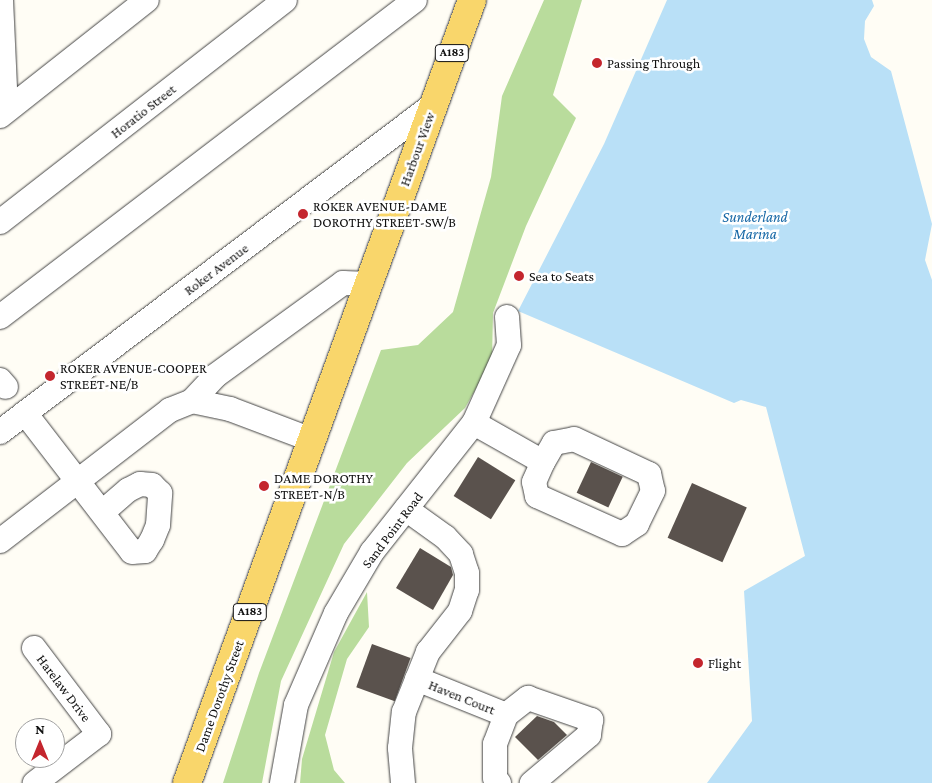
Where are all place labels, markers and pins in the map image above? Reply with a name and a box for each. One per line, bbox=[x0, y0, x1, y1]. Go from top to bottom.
place label: Passing Through bbox=[607, 55, 700, 71]
marker: Passing Through bbox=[591, 57, 603, 69]
place label: ROKER AVENUE-DAME DOROTHY STREET-SW/B bbox=[313, 198, 456, 230]
marker: ROKER AVENUE-DAME DOROTHY STREET-SW/B bbox=[297, 208, 309, 220]
place label: Sea to Seats bbox=[529, 268, 594, 284]
marker: Sea to Seats bbox=[513, 270, 525, 282]
place label: ROKER AVENUE-COOPER STREET-NE/B bbox=[60, 360, 207, 392]
marker: ROKER AVENUE-COOPER STREET-NE/B bbox=[44, 370, 56, 382]
place label: DAME DOROTHY STREET-N/B bbox=[274, 470, 373, 502]
marker: DAME DOROTHY STREET-N/B bbox=[258, 480, 270, 492]
place label: Flight bbox=[708, 655, 741, 671]
marker: Flight bbox=[692, 657, 704, 669]

